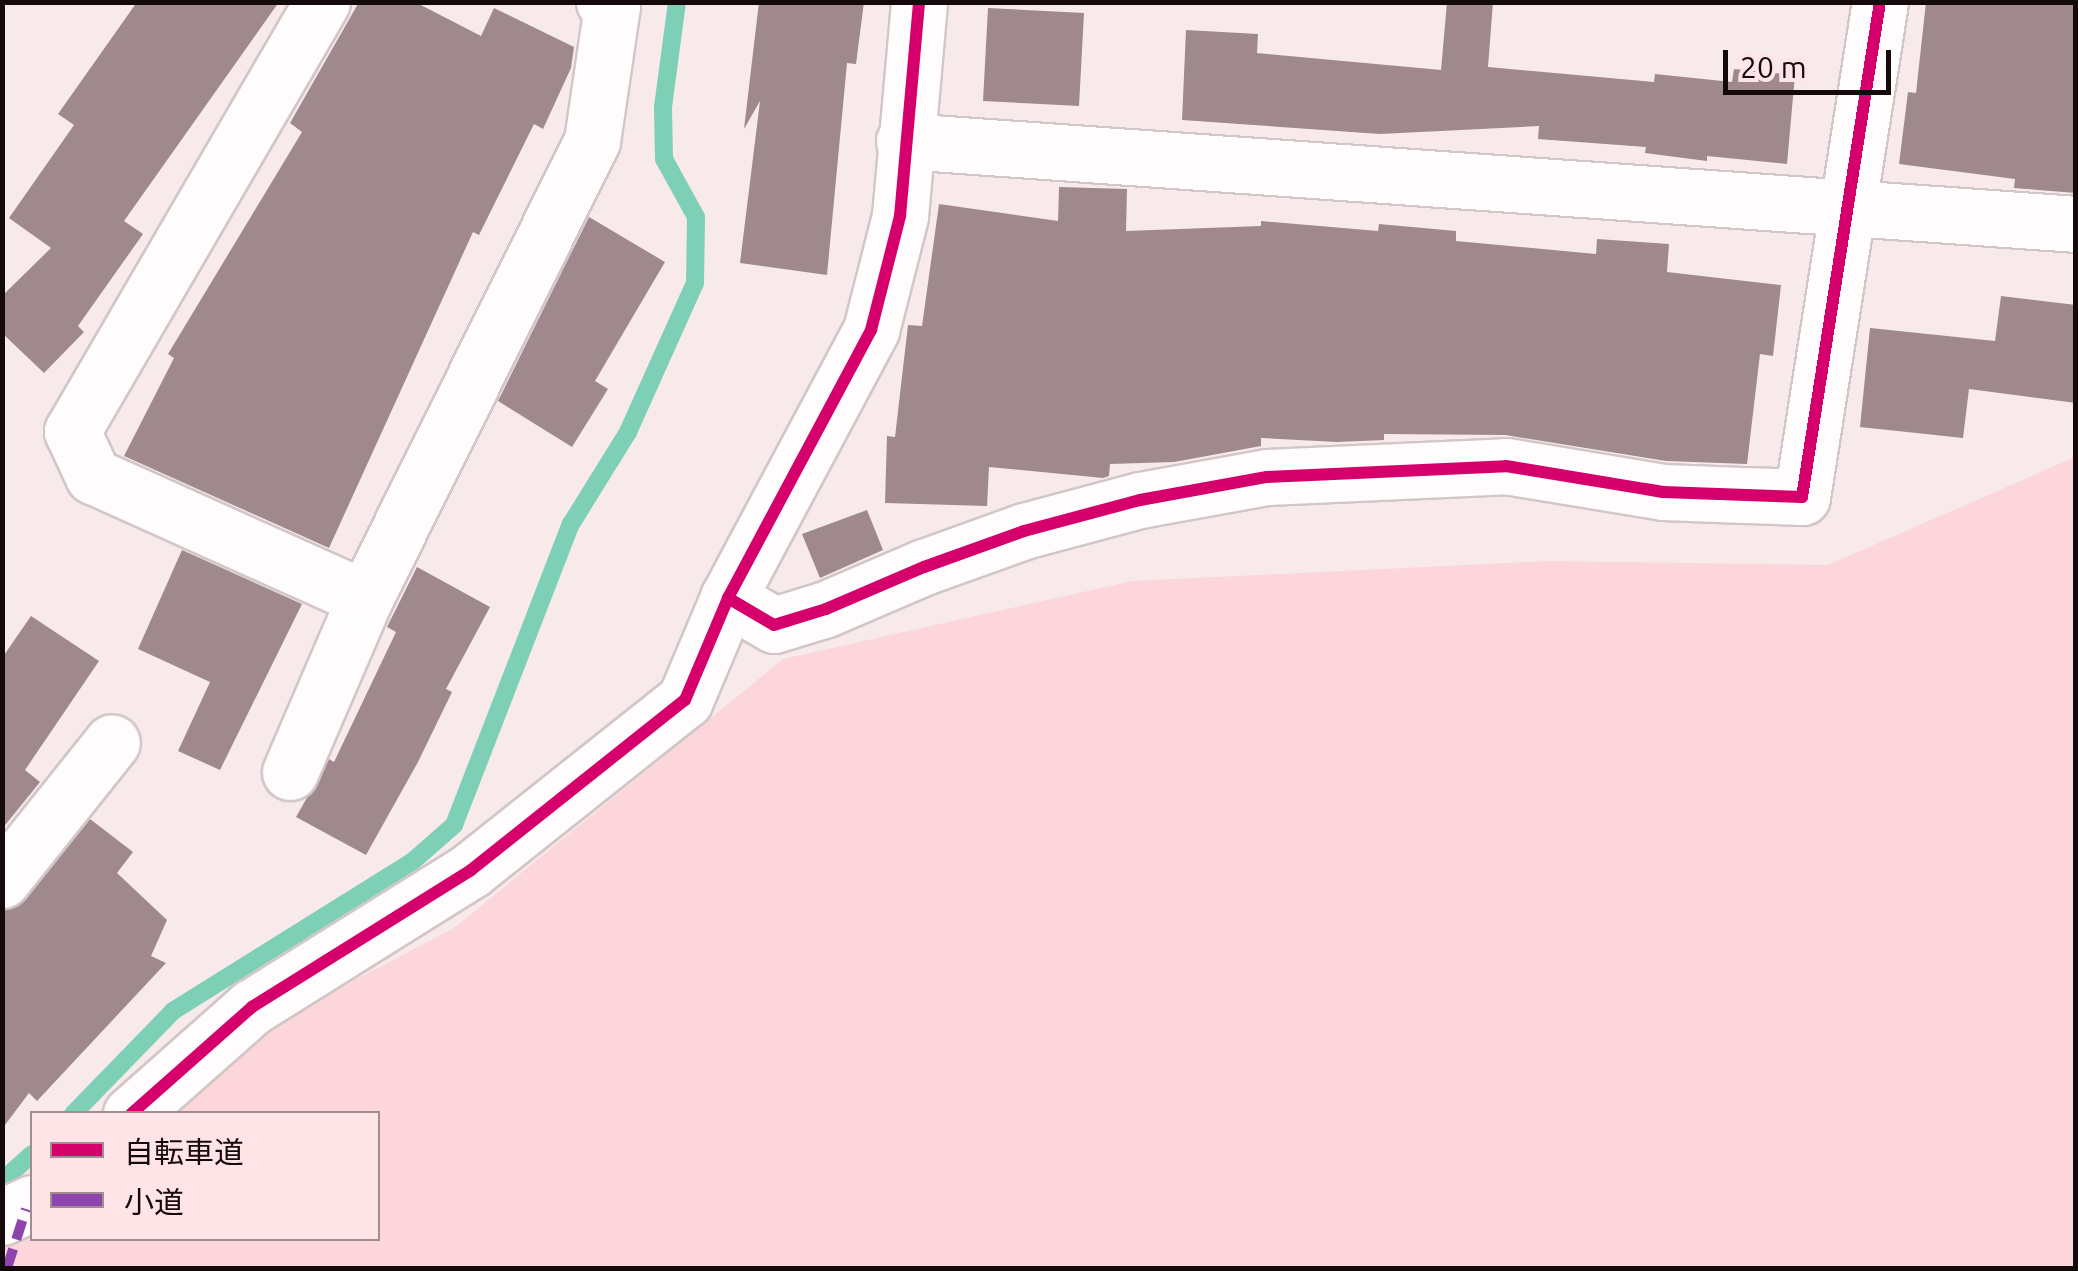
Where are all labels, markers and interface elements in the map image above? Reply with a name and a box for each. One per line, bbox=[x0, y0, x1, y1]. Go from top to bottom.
scale bar bbox=[1728, 30, 1896, 92]
text: 20 m bbox=[1740, 50, 1807, 84]
legend bbox=[30, 1111, 380, 1241]
text: 自転車道 bbox=[124, 1135, 244, 1169]
text: 小道 bbox=[124, 1185, 184, 1219]

